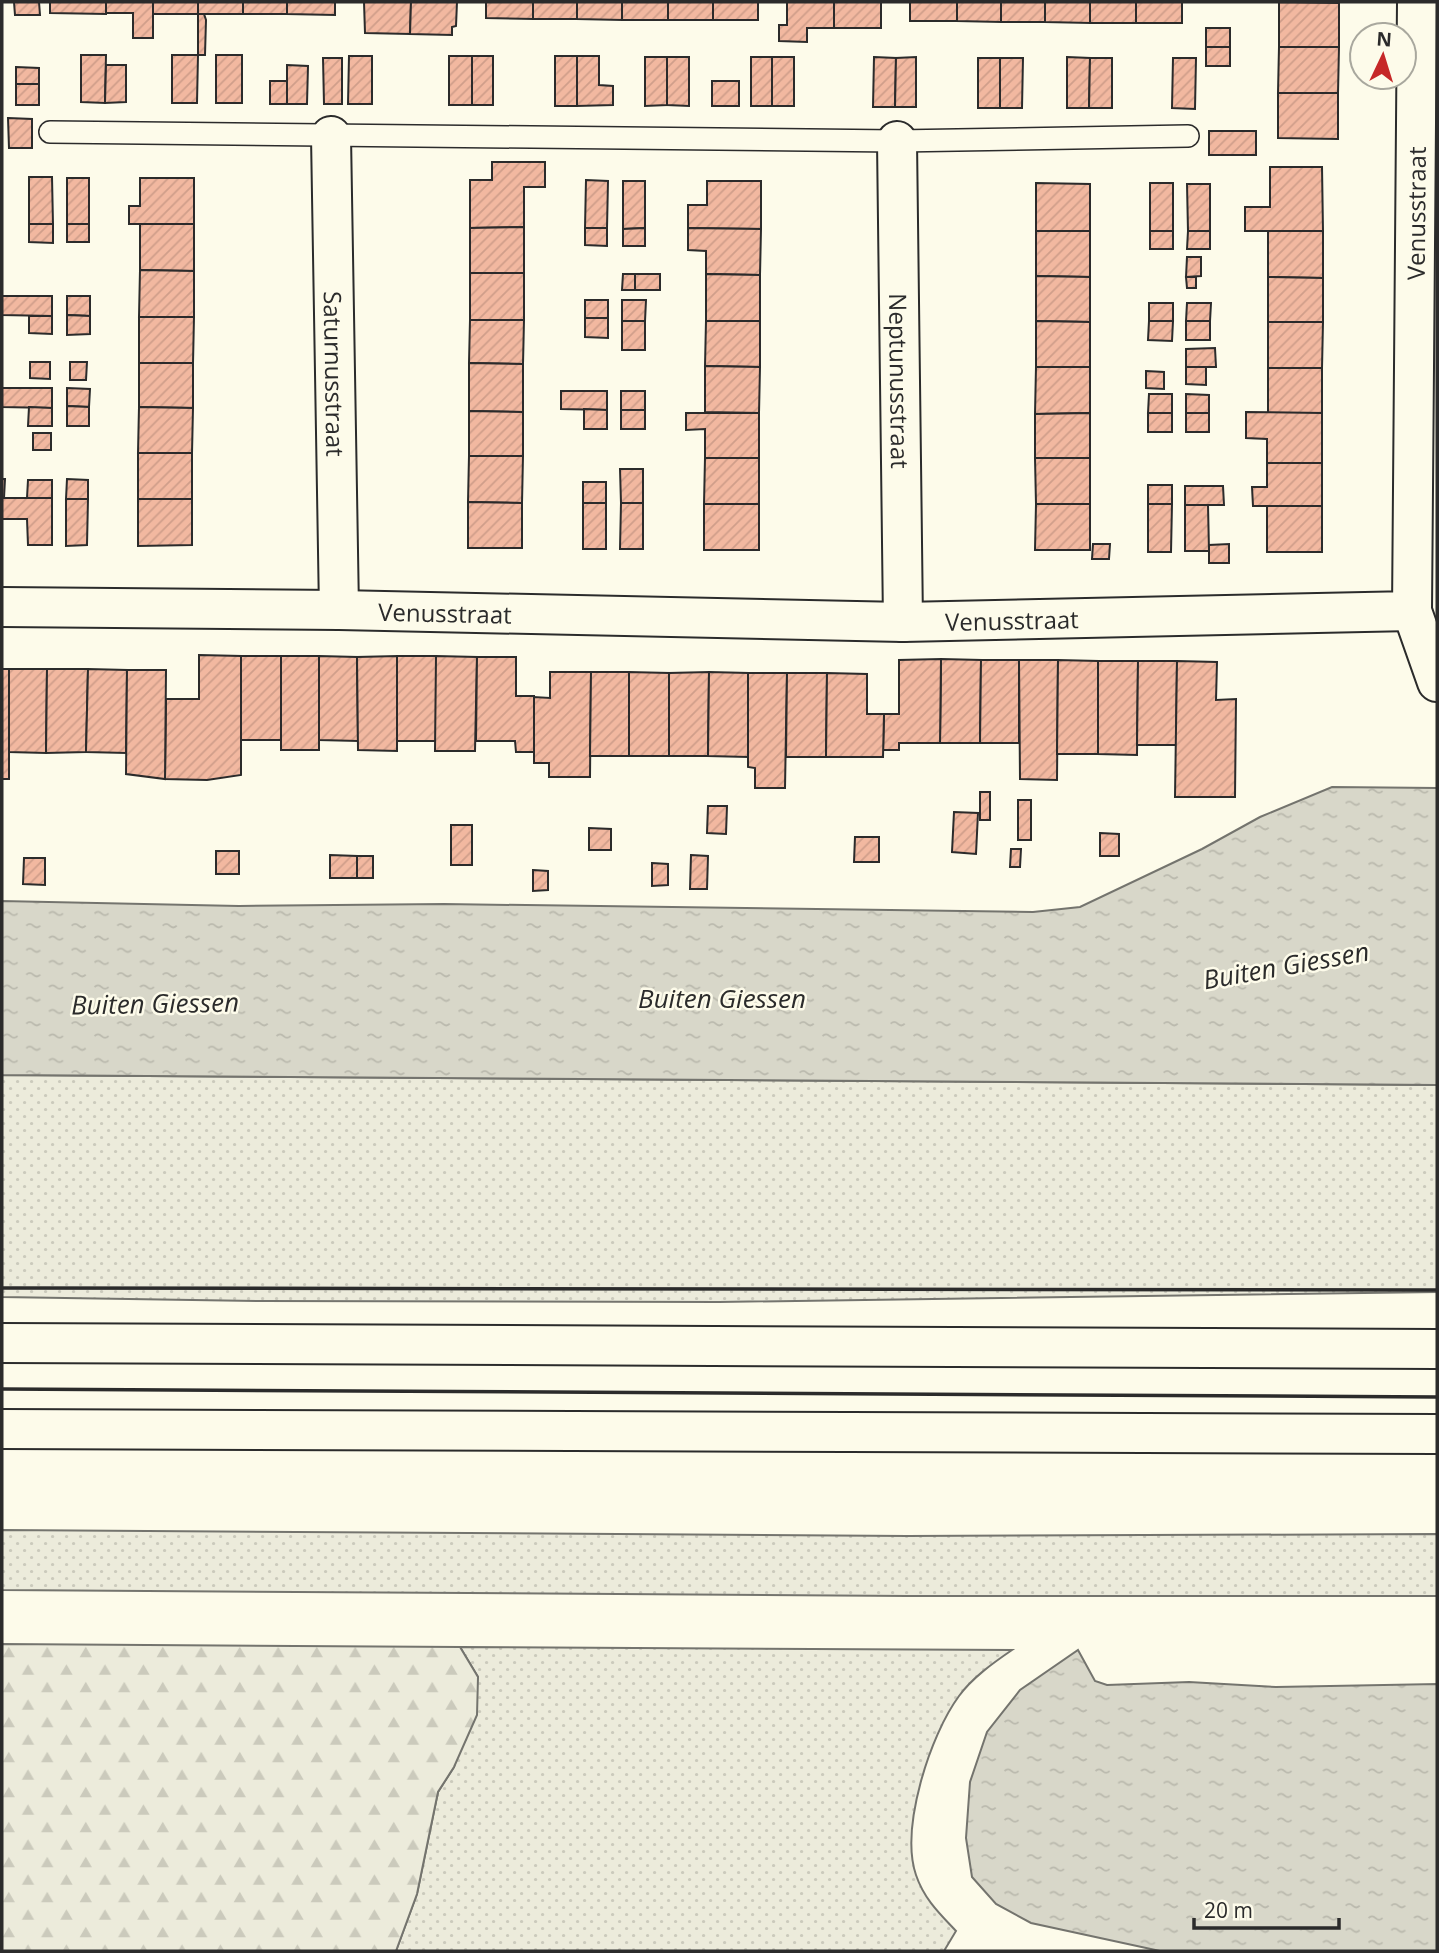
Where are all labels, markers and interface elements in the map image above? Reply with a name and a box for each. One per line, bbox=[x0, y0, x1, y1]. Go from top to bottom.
north arrow bbox=[1348, 21, 1418, 91]
text: N bbox=[1376, 26, 1393, 53]
street label: Venusstraat bbox=[1398, 146, 1432, 280]
street label: Saturnusstraat bbox=[317, 291, 353, 457]
street label: Neptunusstraat bbox=[882, 293, 918, 469]
street label: Venusstraat bbox=[378, 594, 512, 630]
street label: Venusstraat bbox=[945, 602, 1079, 638]
water label: Buiten Giessen bbox=[1200, 933, 1372, 997]
water label: Buiten Giessen bbox=[638, 980, 806, 1016]
water label: Buiten Giessen bbox=[71, 984, 239, 1022]
scale bar bbox=[1194, 1886, 1339, 1930]
text: 20 m bbox=[1204, 1896, 1253, 1924]

